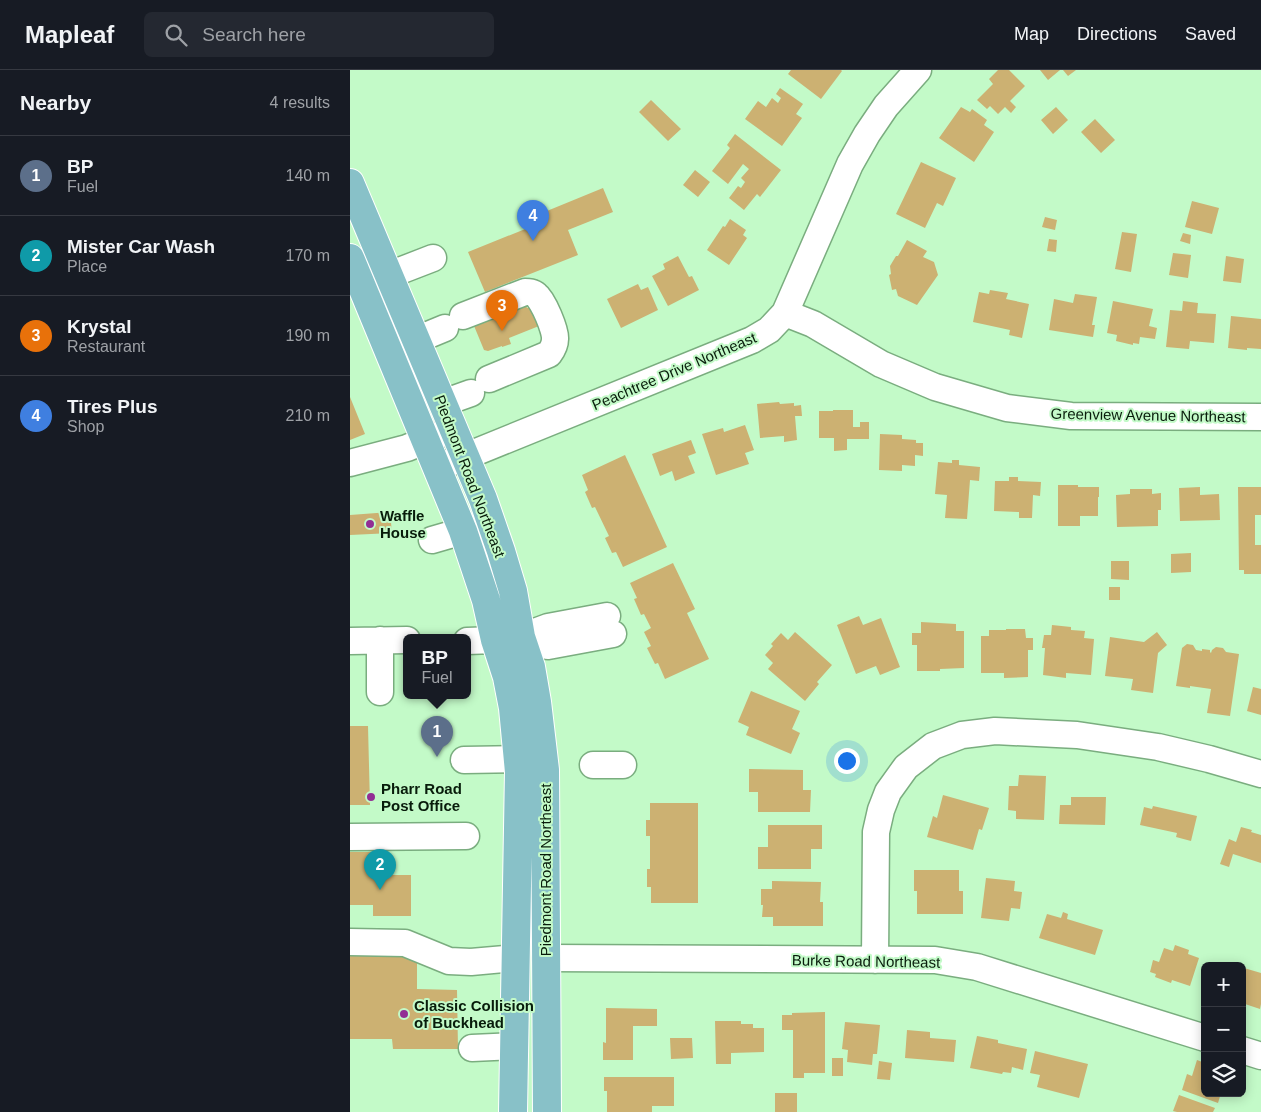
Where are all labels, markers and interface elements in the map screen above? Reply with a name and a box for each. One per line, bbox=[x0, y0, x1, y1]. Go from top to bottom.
search box bbox=[144, 12, 494, 57]
text: Mapleaf bbox=[25, 21, 114, 48]
icon: search bbox=[162, 21, 190, 49]
text: Search here bbox=[202, 24, 306, 45]
text: Map bbox=[1014, 24, 1049, 44]
text: Directions bbox=[1077, 24, 1157, 44]
text: Saved bbox=[1185, 24, 1236, 44]
text: Nearby bbox=[20, 91, 91, 114]
text: 4 results bbox=[270, 94, 330, 111]
text: BP bbox=[67, 156, 93, 177]
text: 1 bbox=[32, 167, 40, 184]
text: 140 m bbox=[286, 167, 330, 184]
text: Fuel bbox=[67, 178, 98, 195]
pin: 4 bbox=[517, 200, 549, 241]
text: Mister Car Wash bbox=[67, 236, 215, 257]
text: 2 bbox=[32, 247, 40, 264]
text: 170 m bbox=[286, 247, 330, 264]
text: Place bbox=[67, 258, 107, 275]
pin: 3 bbox=[486, 290, 518, 331]
text: Krystal bbox=[67, 316, 131, 337]
text: 3 bbox=[32, 327, 40, 344]
text: 190 m bbox=[286, 327, 330, 344]
street label: Peachtree Drive Northeast bbox=[589, 328, 759, 413]
text: Restaurant bbox=[67, 338, 145, 355]
street label: Piedmont Road Northeast bbox=[431, 392, 509, 560]
text: Tires Plus bbox=[67, 396, 157, 417]
street label: Greenview Avenue Northeast bbox=[1050, 405, 1246, 425]
text: 4 bbox=[32, 407, 40, 424]
text: 210 m bbox=[286, 407, 330, 424]
text: Shop bbox=[67, 418, 104, 435]
place label: Waffle House bbox=[380, 507, 426, 541]
marker: Waffle House bbox=[364, 518, 376, 530]
popup bbox=[403, 634, 471, 699]
text: BP bbox=[421, 647, 448, 668]
text: Fuel bbox=[421, 669, 453, 686]
pin: 1 bbox=[421, 716, 453, 757]
your location bbox=[834, 748, 860, 774]
place label: Pharr Road Post Office bbox=[381, 780, 462, 814]
street label: Piedmont Road Northeast bbox=[537, 783, 554, 956]
marker: Pharr Road Post Office bbox=[365, 791, 377, 803]
pin: 2 bbox=[364, 849, 396, 890]
street label: Burke Road Northeast bbox=[792, 951, 941, 971]
map controls bbox=[1201, 962, 1246, 1097]
button: + bbox=[1201, 962, 1246, 1007]
place label: Classic Collision of Buckhead bbox=[414, 997, 534, 1031]
button: − bbox=[1201, 1007, 1246, 1052]
marker: Classic Collision of Buckhead bbox=[398, 1008, 410, 1020]
button: layers bbox=[1201, 1052, 1246, 1097]

